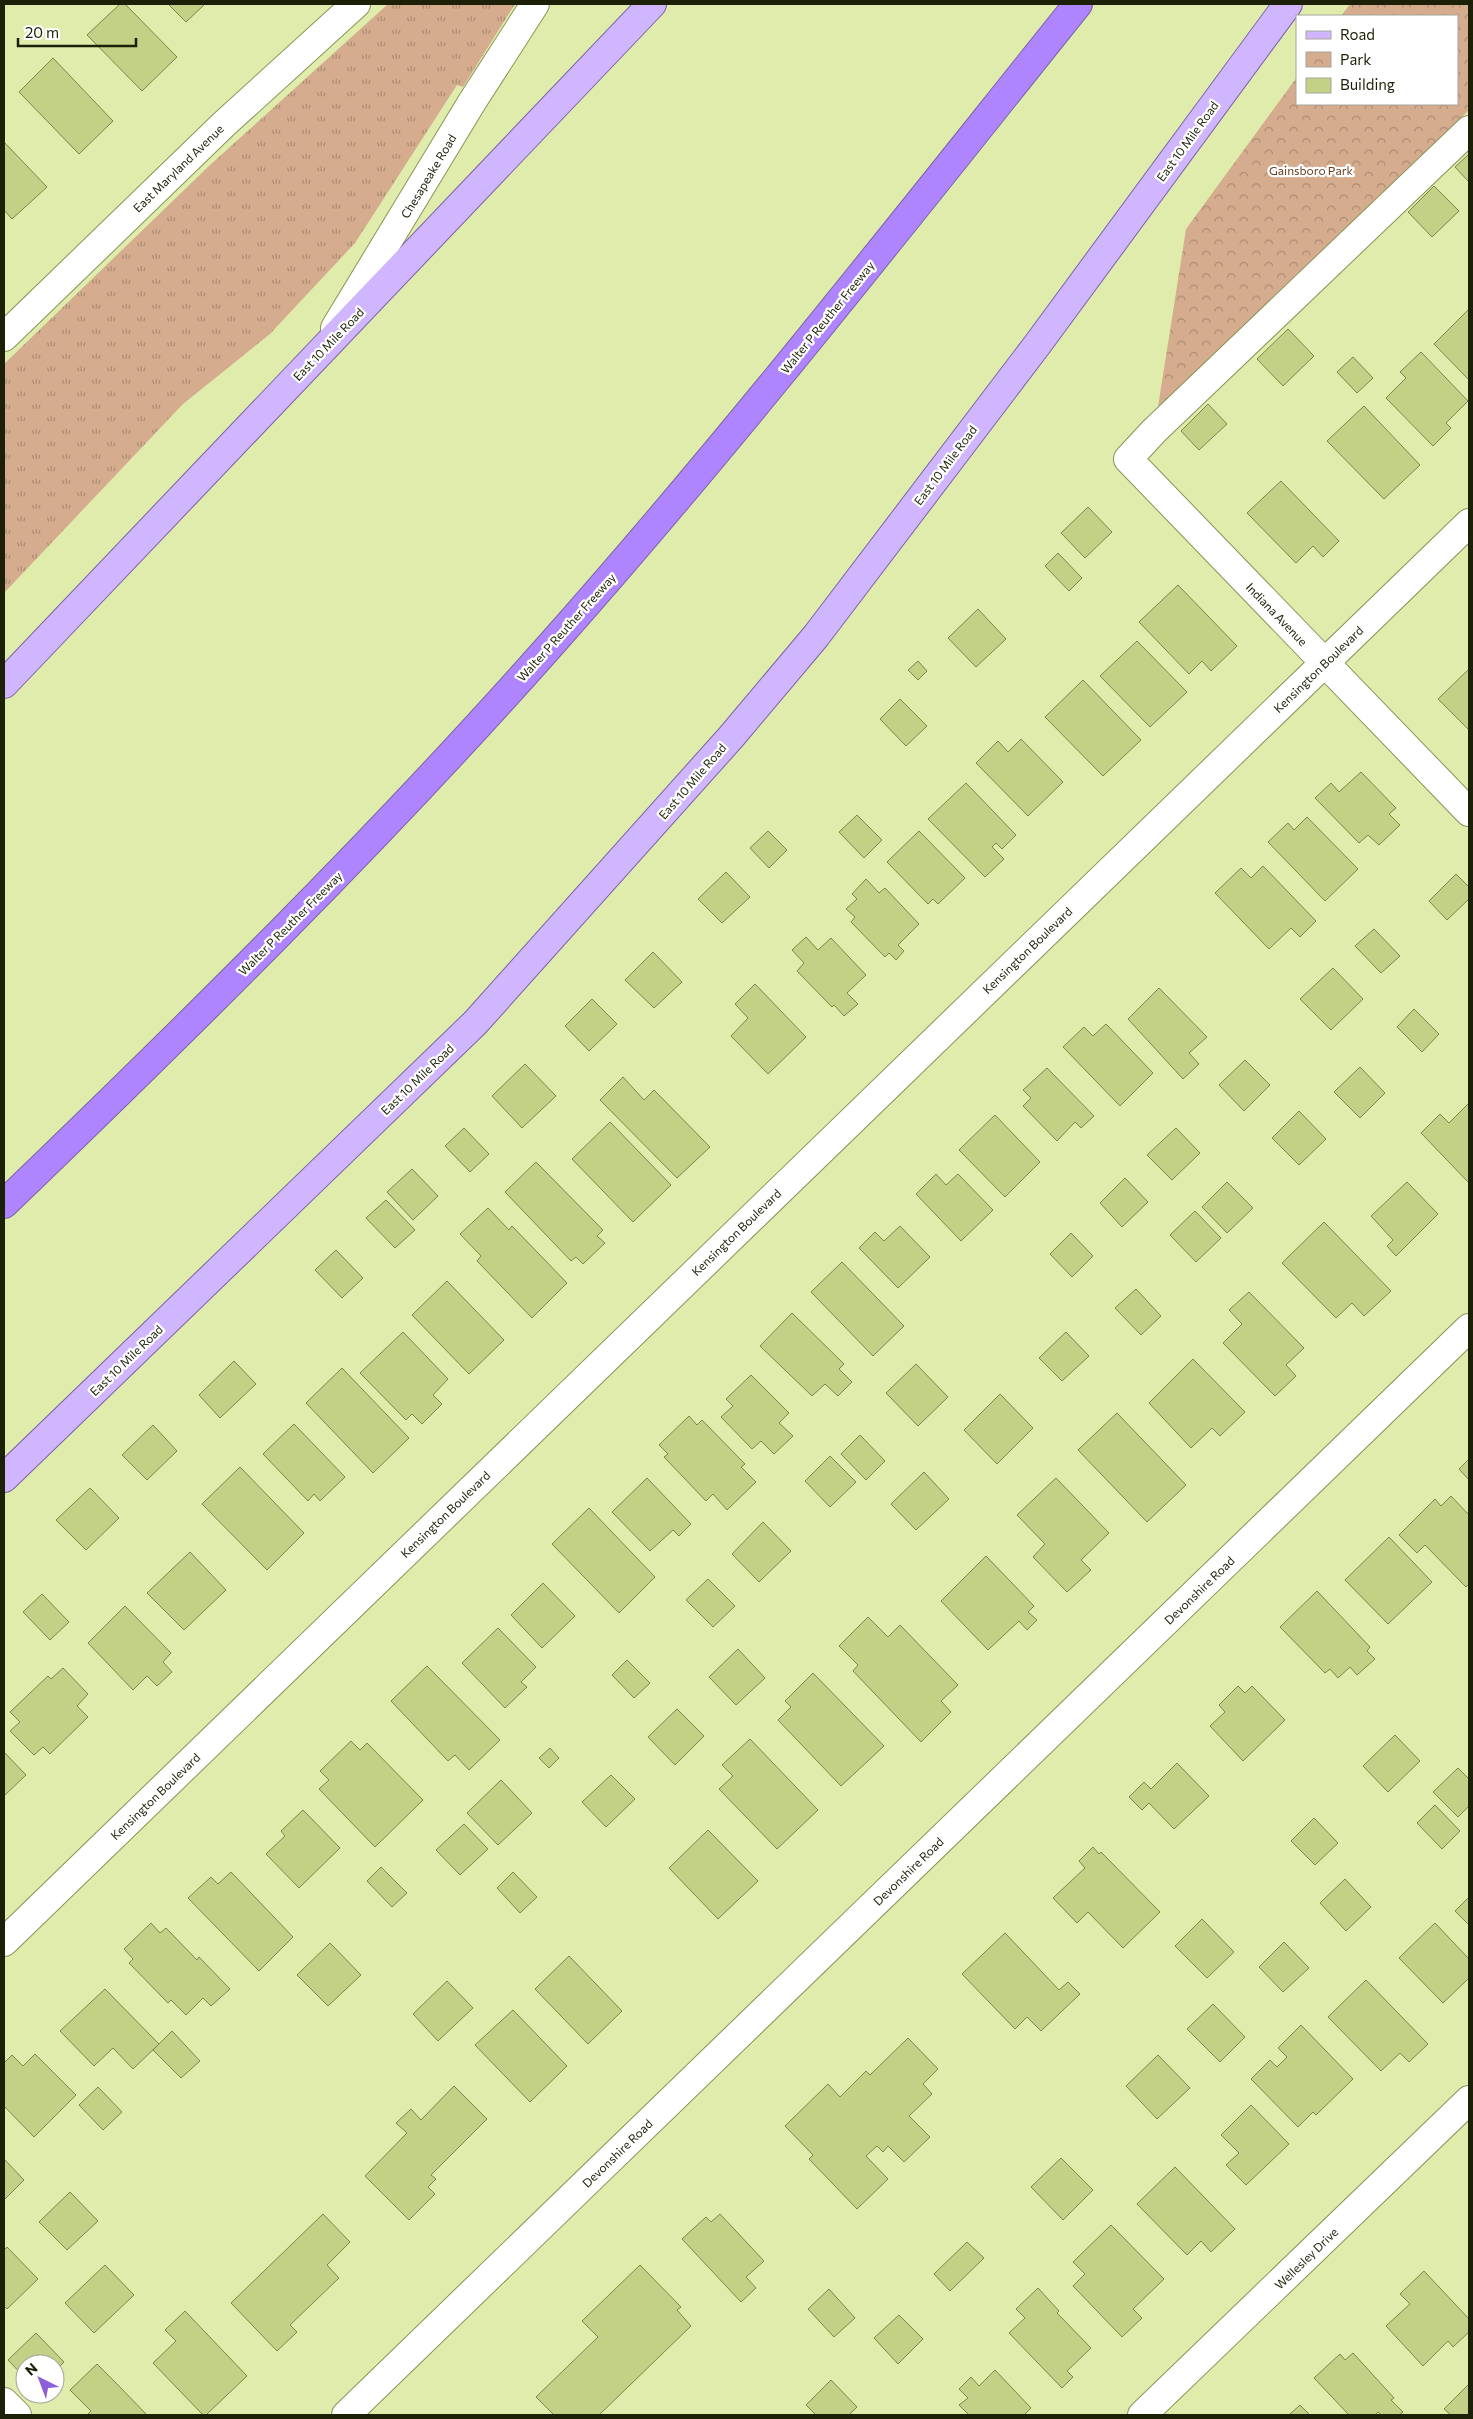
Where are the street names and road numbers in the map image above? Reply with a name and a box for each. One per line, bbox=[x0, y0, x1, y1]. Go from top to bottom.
street label: East 10 Mile Road bbox=[1153, 98, 1221, 184]
street label: East Maryland Avenue bbox=[130, 121, 226, 215]
street label: Chesapeake Road bbox=[397, 131, 459, 221]
street label: Walter P Reuther Freeway bbox=[777, 258, 877, 376]
street label: East 10 Mile Road bbox=[290, 305, 366, 383]
street label: East 10 Mile Road bbox=[911, 423, 979, 507]
street label: Walter P Reuther Freeway bbox=[514, 570, 618, 684]
street label: Indiana Avenue bbox=[1243, 580, 1311, 648]
street label: Kensington Boulevard bbox=[1270, 623, 1366, 715]
street label: East 10 Mile Road bbox=[655, 740, 729, 822]
street label: Walter P Reuther Freeway bbox=[235, 868, 345, 978]
street label: Kensington Boulevard bbox=[979, 904, 1075, 996]
street label: East 10 Mile Road bbox=[378, 1041, 456, 1117]
street label: Kensington Boulevard bbox=[688, 1186, 784, 1278]
street label: East 10 Mile Road bbox=[87, 1322, 165, 1398]
street label: Kensington Boulevard bbox=[397, 1468, 493, 1560]
street label: Devonshire Road bbox=[1161, 1553, 1237, 1627]
street label: Kensington Boulevard bbox=[107, 1750, 203, 1842]
street label: Devonshire Road bbox=[870, 1834, 946, 1908]
street label: Devonshire Road bbox=[579, 2116, 655, 2190]
street label: Wellesley Drive bbox=[1272, 2224, 1340, 2292]

